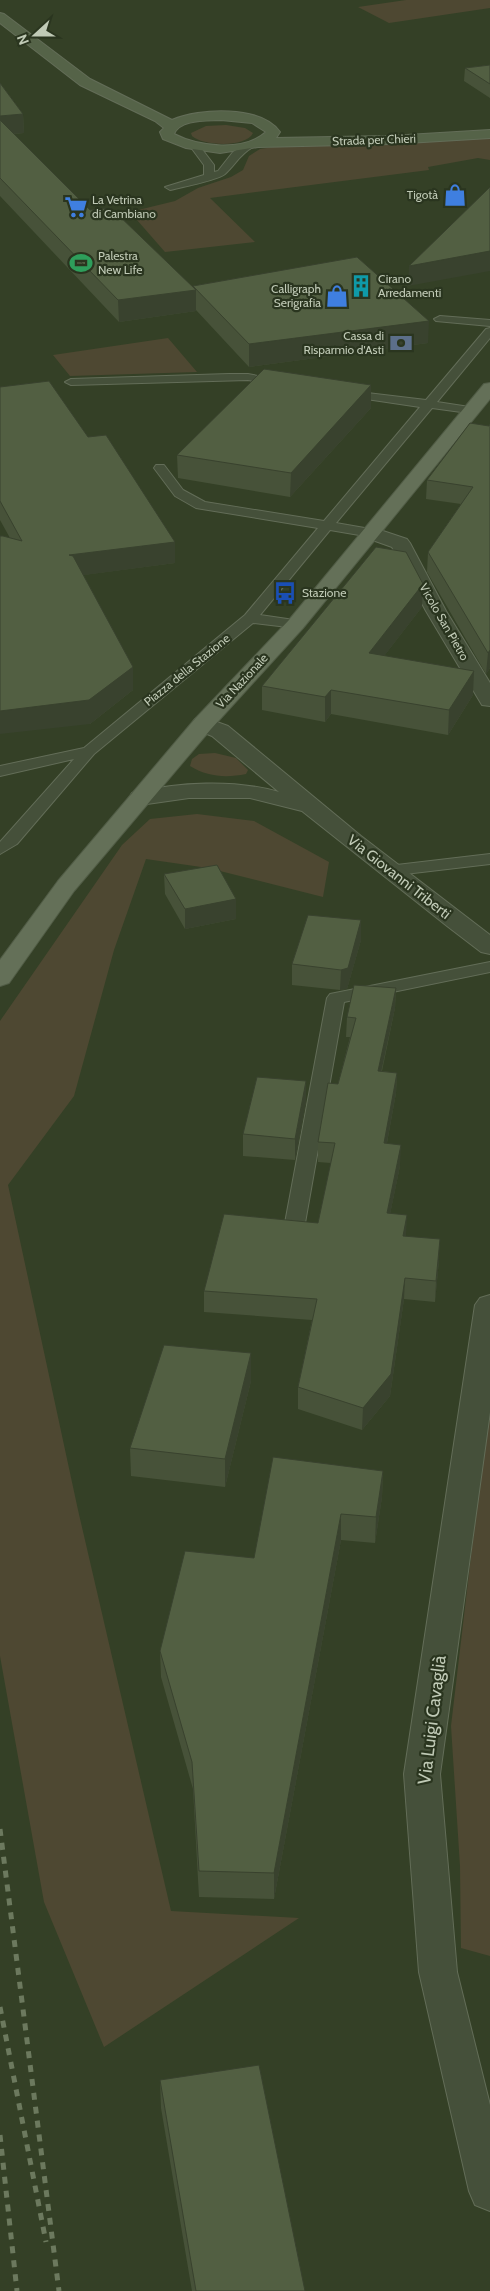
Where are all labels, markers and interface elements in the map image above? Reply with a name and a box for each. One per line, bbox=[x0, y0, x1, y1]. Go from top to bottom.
north arrow bbox=[10, 10, 60, 60]
text: N bbox=[13, 32, 33, 48]
street label: Strada per Chieri bbox=[332, 131, 416, 148]
shop icon: Tigotà bbox=[442, 182, 468, 208]
place label: Tigotà bbox=[407, 187, 438, 202]
place label: La Vetrina di Cambiano bbox=[92, 192, 156, 221]
supermarket icon: La Vetrina di Cambiano bbox=[63, 194, 89, 220]
place label: Palestra New Life bbox=[98, 248, 142, 277]
sports icon: Palestra New Life bbox=[68, 250, 94, 276]
place label: Cirano Arredamenti bbox=[378, 271, 441, 300]
building icon: Cirano Arredamenti bbox=[348, 273, 374, 299]
place label: Calligraph Serigrafia bbox=[271, 281, 321, 310]
shop icon: Calligraph Serigrafia bbox=[324, 283, 350, 309]
place label: Cassa di Risparmio d'Asti bbox=[304, 328, 384, 357]
bank icon: Cassa di Risparmio d'Asti bbox=[388, 330, 414, 356]
bus stop icon: Stazione bbox=[272, 580, 298, 606]
street label: Vicolo San Pietro bbox=[416, 581, 473, 663]
place label: Stazione bbox=[302, 585, 346, 600]
street label: Piazza della Stazione bbox=[141, 630, 233, 709]
street label: Via Nazionale bbox=[213, 650, 271, 711]
street label: Via Giovanni Triberti bbox=[344, 831, 454, 923]
street label: Via Luigi Cavaglià bbox=[413, 1654, 451, 1786]

